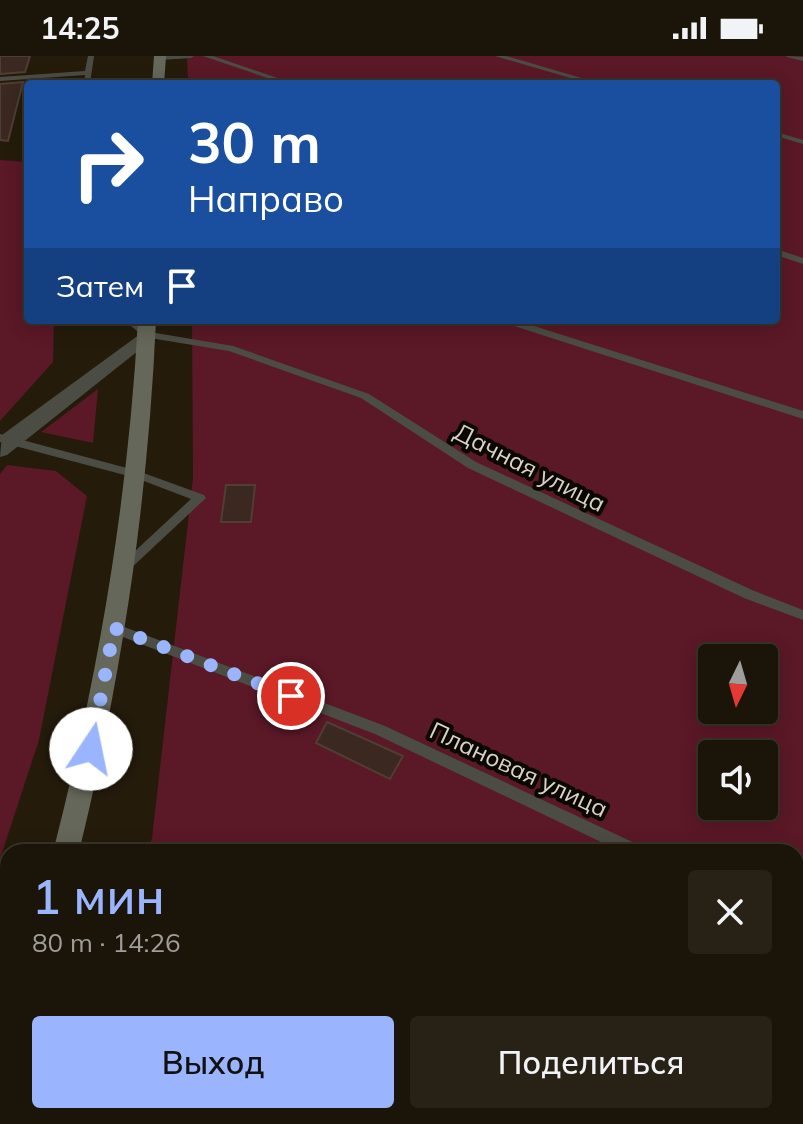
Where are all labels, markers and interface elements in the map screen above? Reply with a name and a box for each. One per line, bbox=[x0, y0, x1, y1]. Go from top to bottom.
text: 14:25 bbox=[40, 9, 119, 47]
text: 30 m bbox=[188, 107, 321, 177]
icon: right bbox=[56, 112, 160, 216]
text: Направо bbox=[188, 176, 344, 221]
icon: arrive bbox=[160, 264, 204, 308]
text: Затем bbox=[56, 267, 144, 305]
street label: Дачная улица bbox=[449, 416, 611, 518]
north arrow bbox=[698, 644, 778, 724]
map controls bbox=[698, 644, 778, 820]
pin bbox=[257, 662, 325, 730]
icon: arrive bbox=[269, 674, 313, 718]
position arrow bbox=[49, 707, 133, 791]
street label: Плановая улица bbox=[425, 715, 613, 823]
button: sound bbox=[698, 740, 778, 820]
text: 1 мин bbox=[32, 866, 165, 926]
button: close bbox=[688, 870, 772, 954]
text: 80 m · 14:26 bbox=[32, 926, 181, 959]
button: Выход bbox=[32, 1016, 394, 1108]
button: Поделиться bbox=[410, 1016, 772, 1108]

